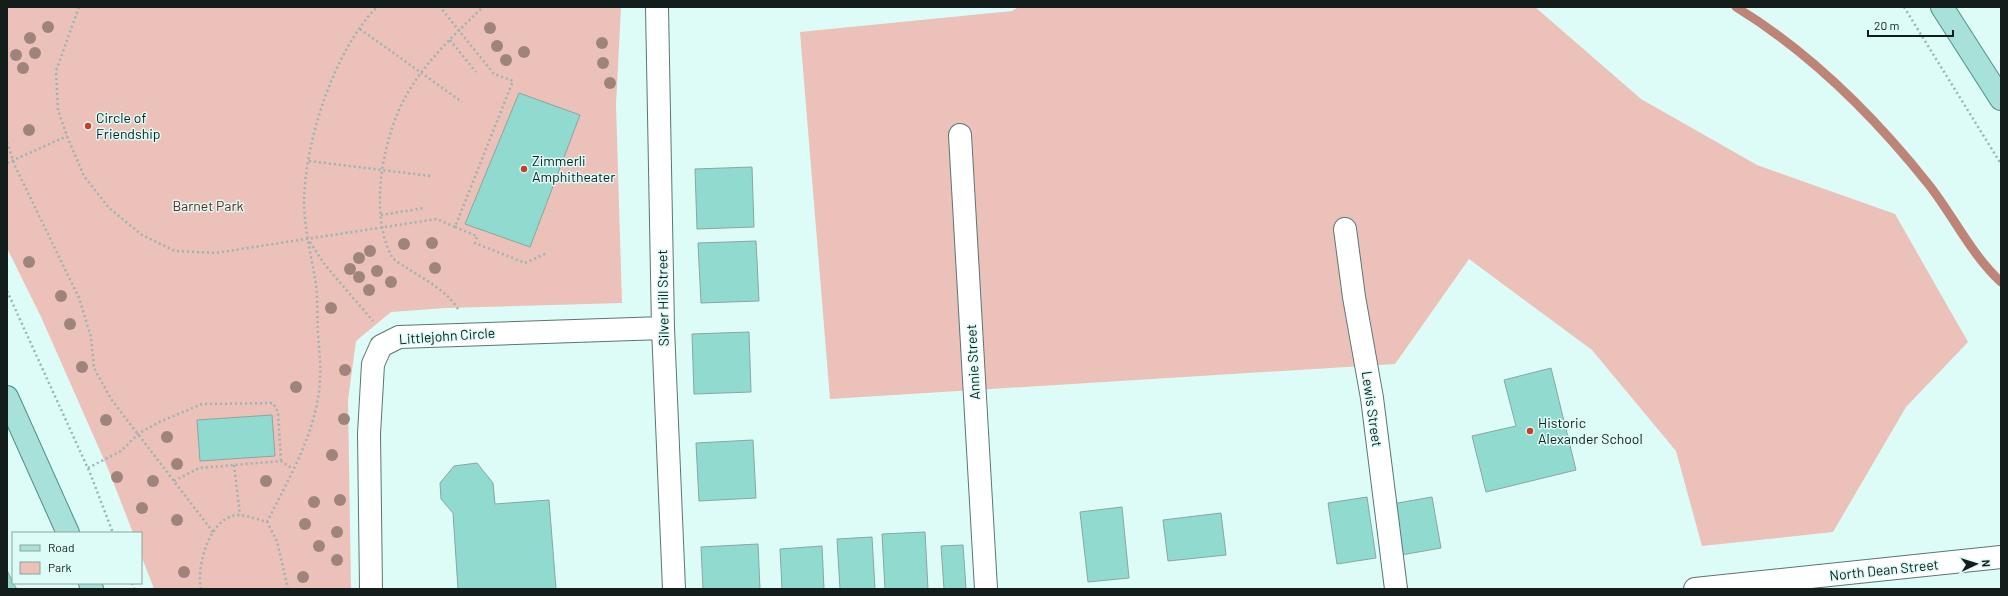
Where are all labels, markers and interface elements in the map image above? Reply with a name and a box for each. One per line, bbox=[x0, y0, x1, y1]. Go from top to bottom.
scale bar bbox=[1868, 12, 1953, 38]
text: 20 m bbox=[1874, 18, 1900, 32]
place label: Circle of Friendship bbox=[96, 109, 161, 142]
marker: Circle of Friendship bbox=[83, 121, 93, 131]
place label: Zimmerli Amphitheater bbox=[532, 152, 615, 185]
marker: Zimmerli Amphitheater bbox=[519, 164, 529, 174]
park label: Barnet Park bbox=[172, 197, 244, 214]
street label: Silver Hill Street bbox=[653, 249, 672, 347]
street label: Littlejohn Circle bbox=[398, 324, 496, 347]
street label: Annie Street bbox=[962, 324, 983, 400]
street label: Lewis Street bbox=[1359, 370, 1386, 448]
place label: Historic Alexander School bbox=[1538, 414, 1643, 447]
marker: Historic Alexander School bbox=[1525, 426, 1535, 436]
legend bbox=[12, 532, 142, 584]
text: Road bbox=[48, 540, 75, 554]
north arrow bbox=[1956, 544, 1996, 584]
street label: North Dean Street bbox=[1829, 555, 1939, 584]
text: N bbox=[1980, 559, 1993, 567]
text: Park bbox=[48, 560, 72, 574]

